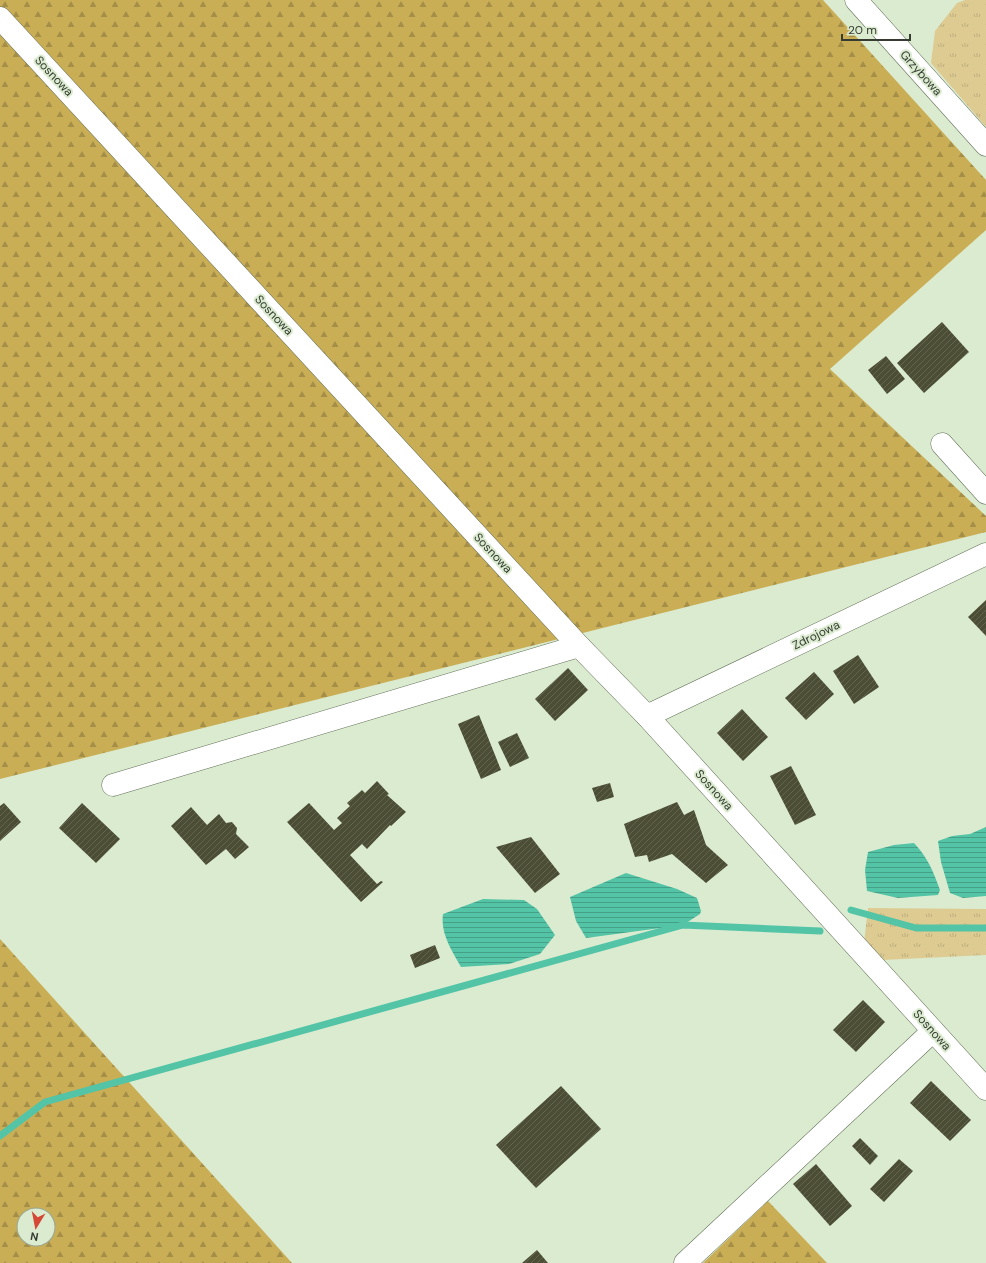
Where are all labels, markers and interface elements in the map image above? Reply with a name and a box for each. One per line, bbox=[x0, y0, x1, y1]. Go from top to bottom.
scale bar bbox=[842, 16, 910, 42]
text: 20 m bbox=[848, 22, 877, 38]
street label: Grzybowa bbox=[896, 47, 946, 99]
street label: Sosnowa bbox=[31, 52, 77, 100]
street label: Sosnowa bbox=[251, 291, 297, 339]
street label: Sosnowa bbox=[470, 529, 516, 577]
street label: Zdrojowa bbox=[790, 617, 842, 653]
street label: Sosnowa bbox=[692, 766, 736, 814]
street label: Sosnowa bbox=[910, 1006, 954, 1054]
north arrow bbox=[16, 1207, 56, 1247]
text: N bbox=[29, 1229, 39, 1244]

